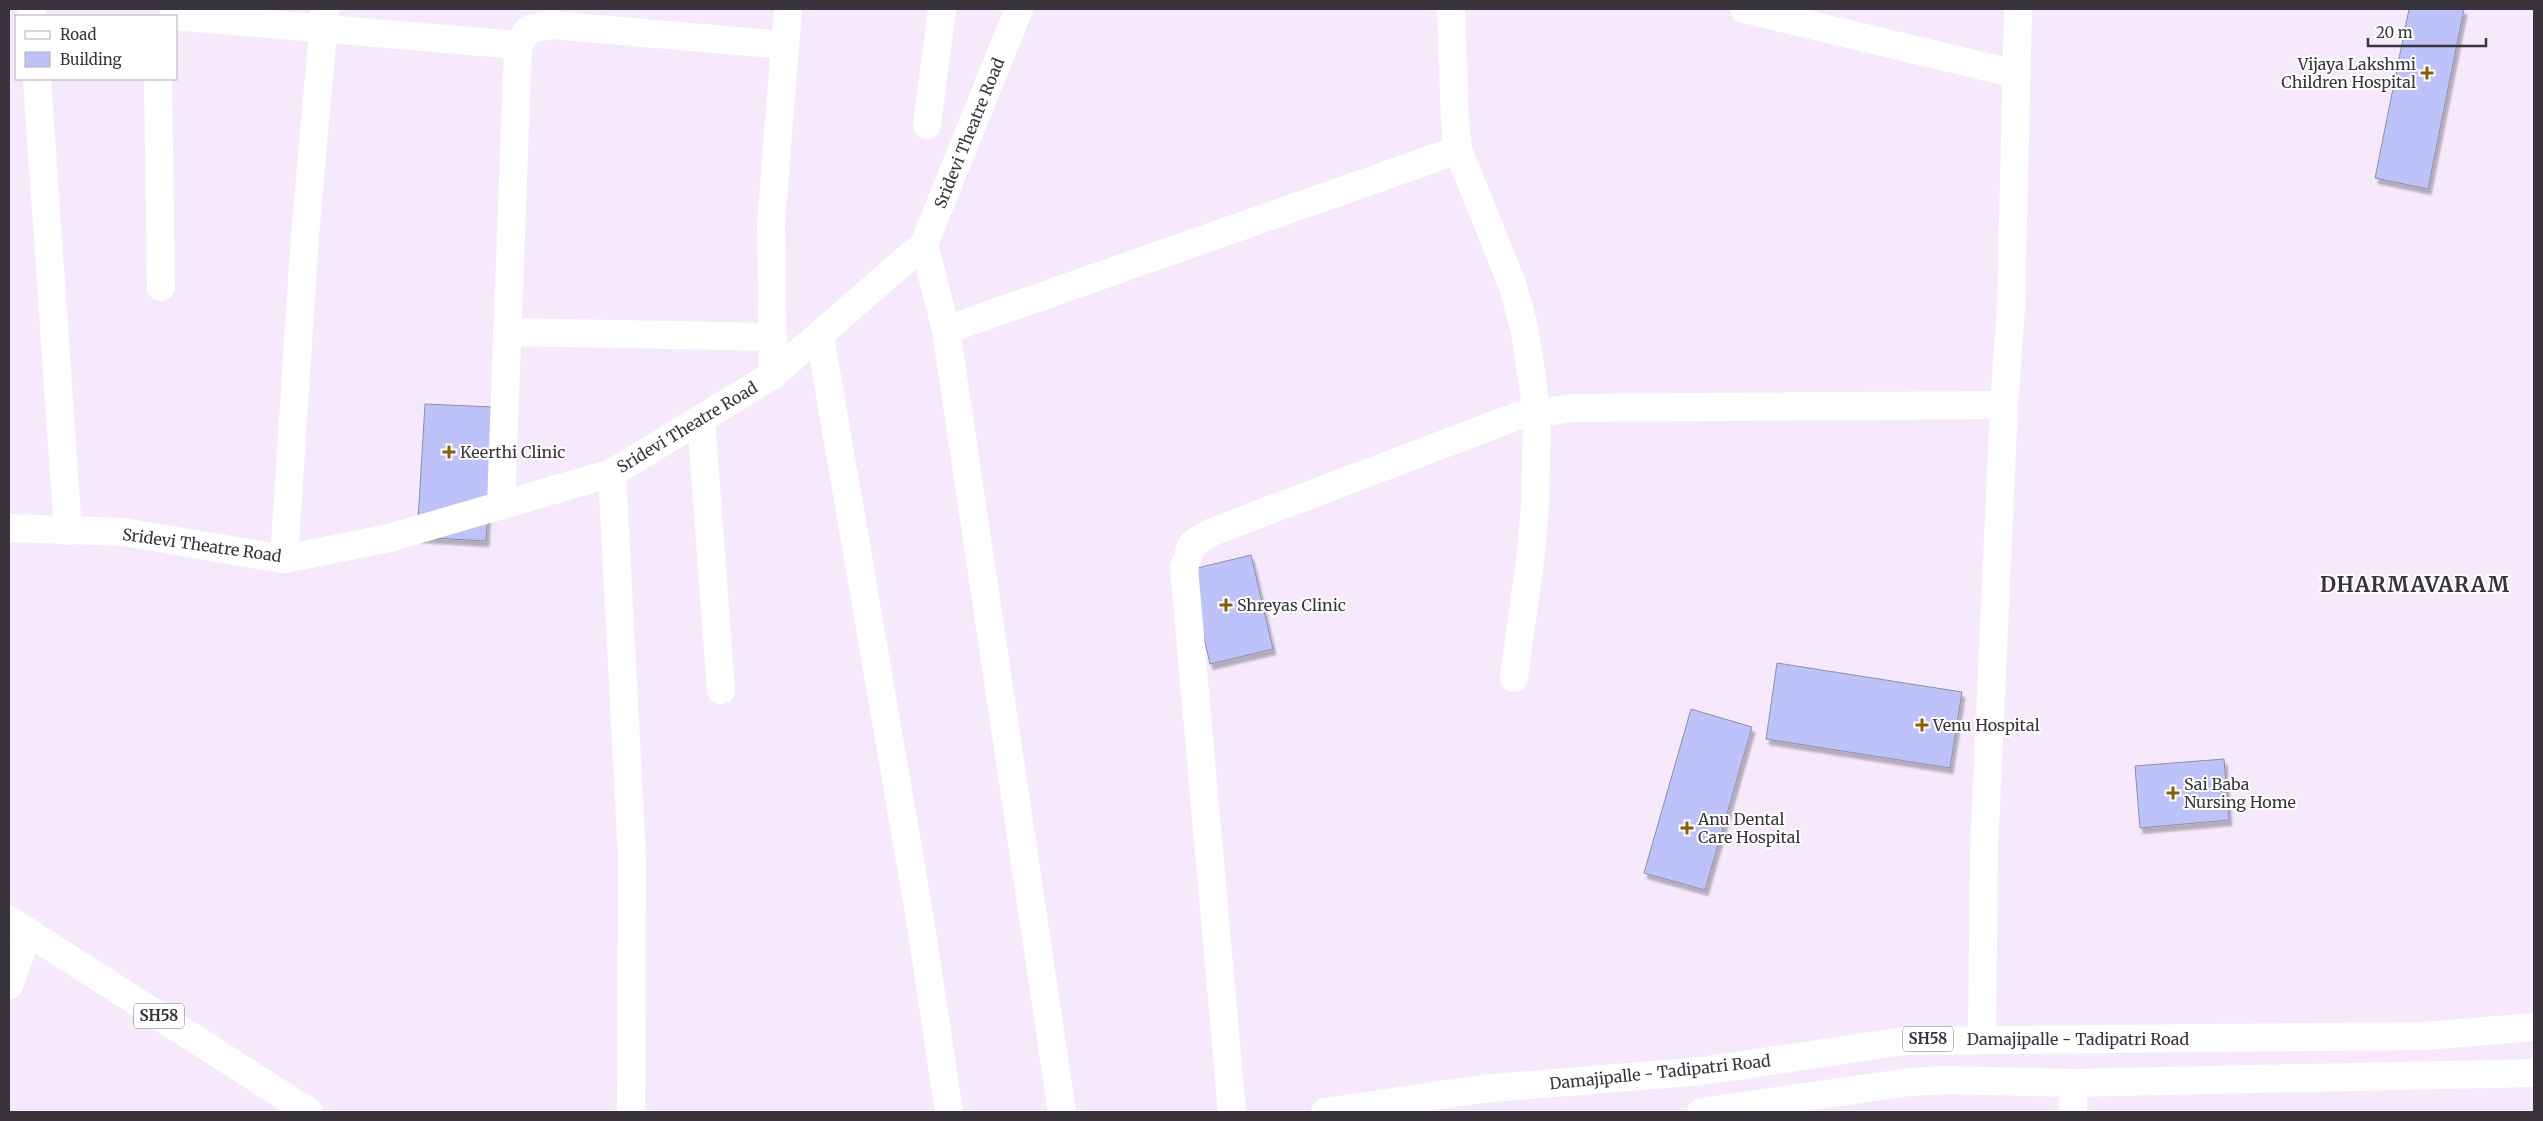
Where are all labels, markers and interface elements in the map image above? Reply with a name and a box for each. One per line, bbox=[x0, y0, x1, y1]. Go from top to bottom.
legend bbox=[15, 15, 178, 80]
scale bar bbox=[2368, 15, 2486, 47]
text: 20 m bbox=[2376, 23, 2413, 42]
text: Road bbox=[60, 25, 96, 44]
text: Building bbox=[60, 50, 122, 69]
place label: Vijaya Lakshmi Children Hospital bbox=[2281, 54, 2416, 92]
street label: Sridevi Theatre Road bbox=[930, 55, 1008, 211]
marker: Vijaya Lakshmi Children Hospital bbox=[2420, 66, 2434, 80]
street label: Sridevi Theatre Road bbox=[613, 377, 761, 477]
place label: Keerthi Clinic bbox=[460, 442, 565, 462]
marker: Keerthi Clinic bbox=[442, 445, 456, 459]
street label: Sridevi Theatre Road bbox=[121, 524, 283, 566]
district label: DHARMAVARAM bbox=[2320, 571, 2510, 598]
place label: Shreyas Clinic bbox=[1237, 595, 1346, 615]
marker: Shreyas Clinic bbox=[1219, 598, 1233, 612]
place label: Venu Hospital bbox=[1932, 715, 2040, 735]
marker: Venu Hospital bbox=[1915, 718, 1929, 732]
place label: Sai Baba Nursing Home bbox=[2184, 774, 2296, 812]
marker: Sai Baba Nursing Home bbox=[2166, 786, 2180, 800]
place label: Anu Dental Care Hospital bbox=[1697, 809, 1801, 847]
marker: Anu Dental Care Hospital bbox=[1680, 821, 1694, 835]
road number: SH58 bbox=[134, 1004, 184, 1028]
road number: SH58 bbox=[1903, 1026, 1953, 1052]
street label: Damajipalle - Tadipatri Road bbox=[1967, 1029, 2190, 1049]
street label: Damajipalle - Tadipatri Road bbox=[1548, 1050, 1772, 1094]

